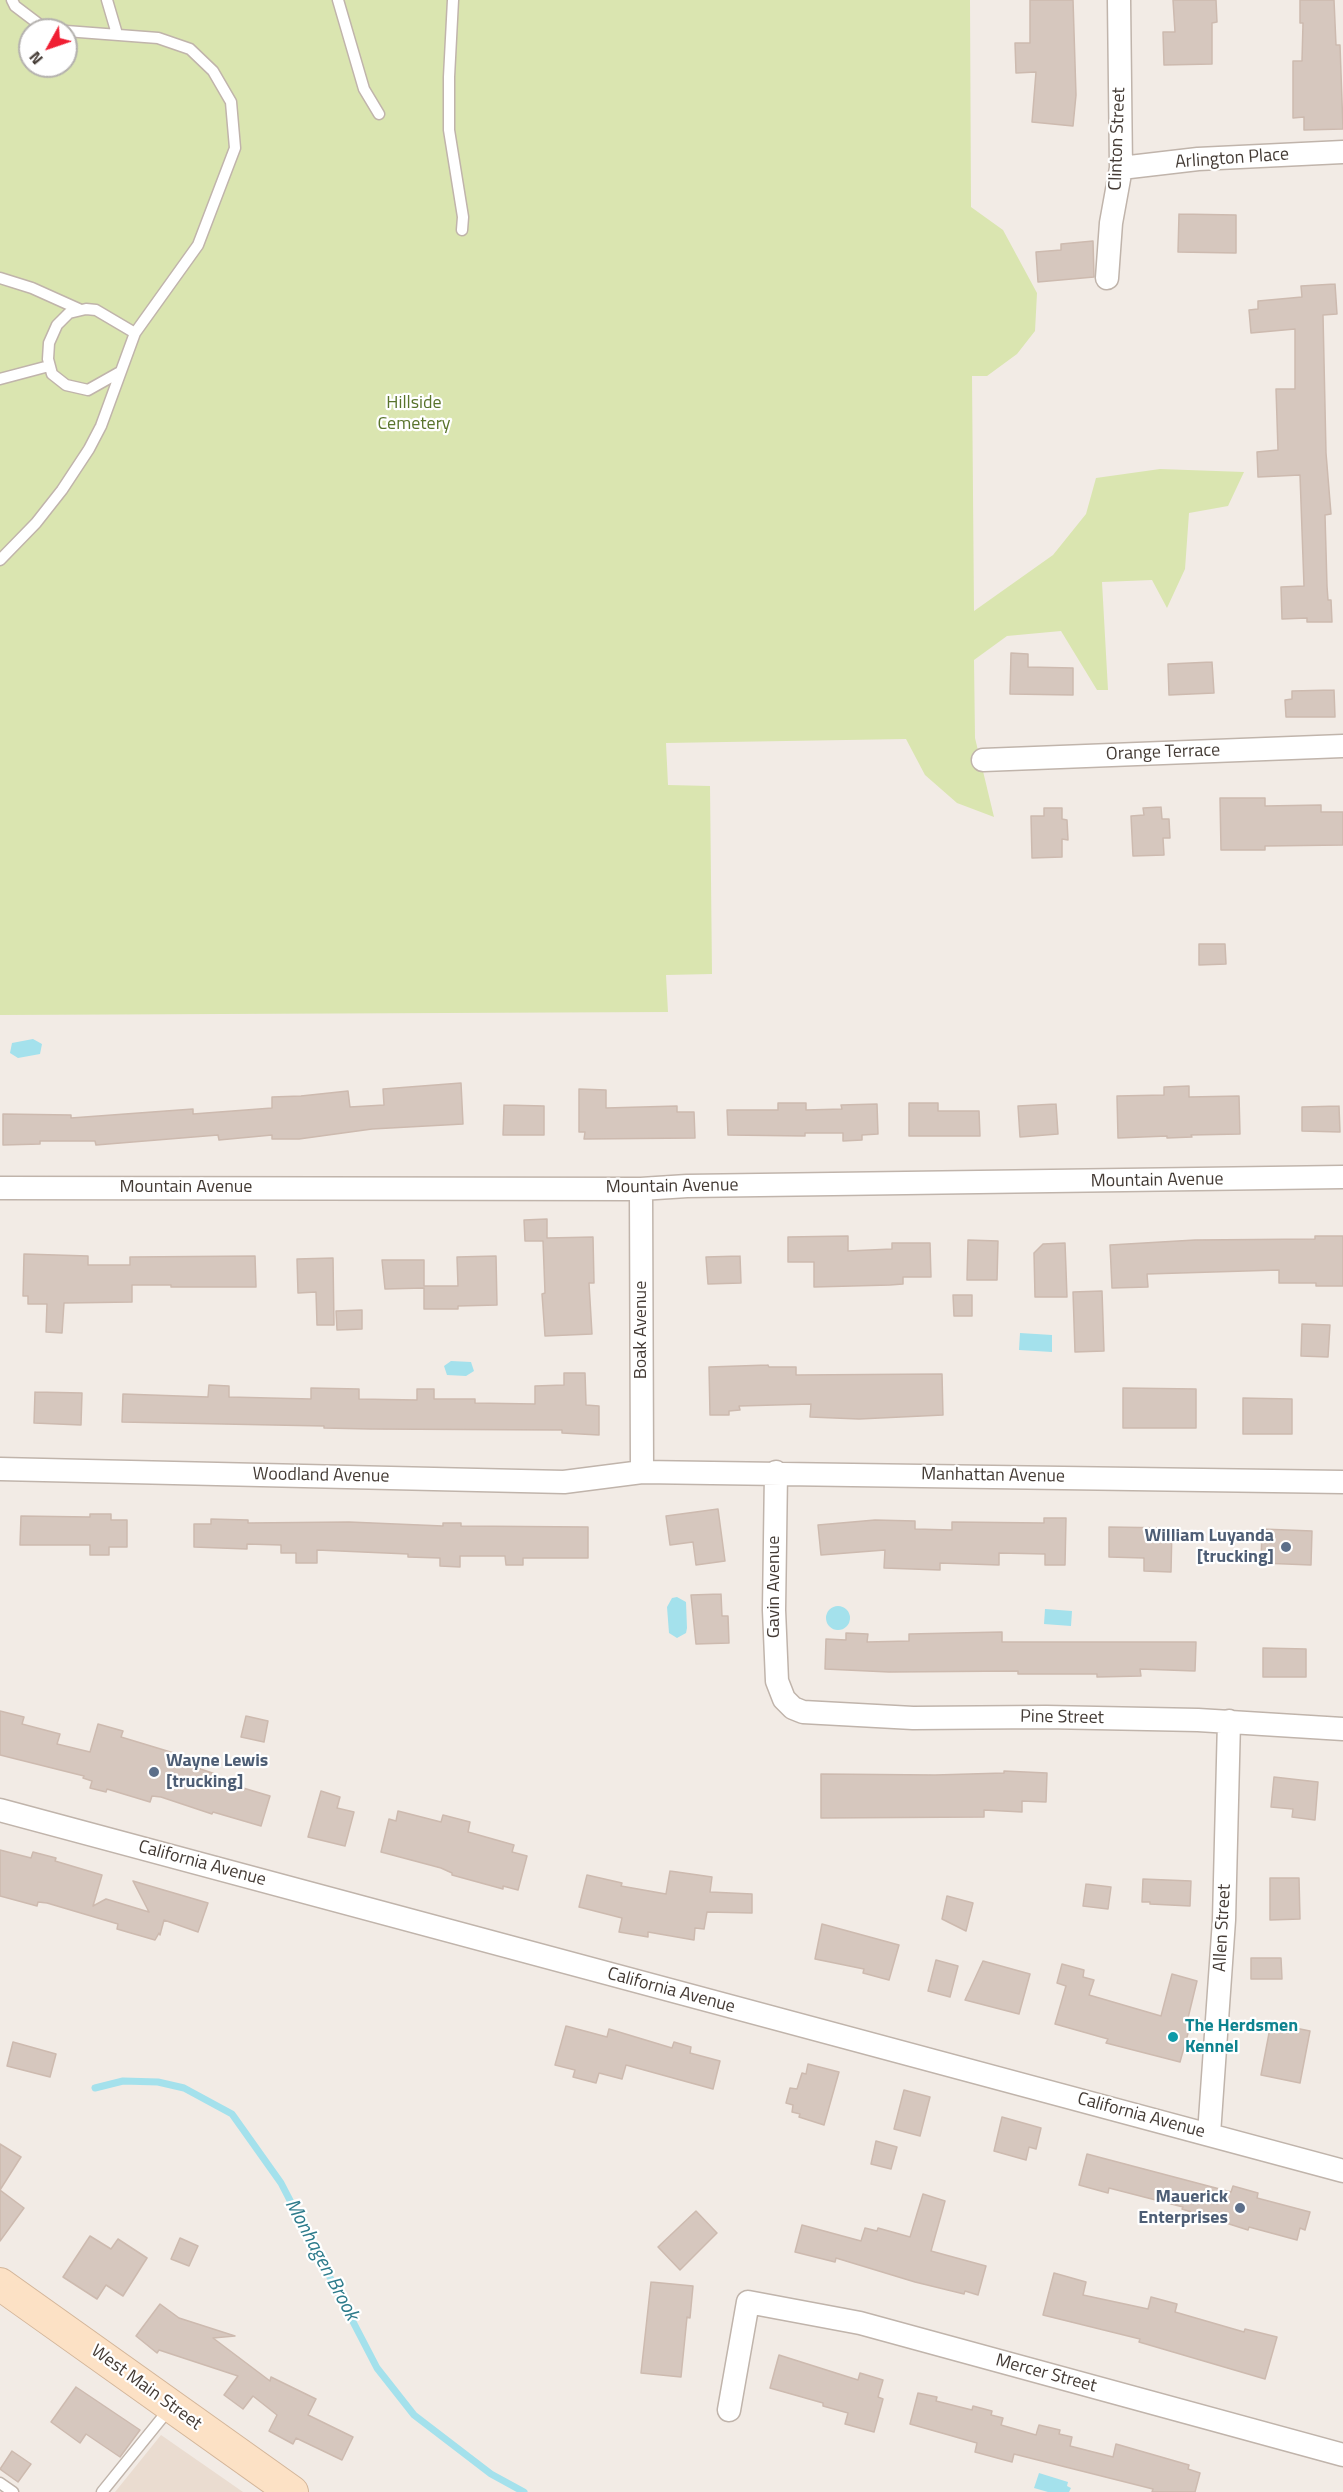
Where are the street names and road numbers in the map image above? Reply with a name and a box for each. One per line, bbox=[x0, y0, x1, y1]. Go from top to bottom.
street label: Clinton Street bbox=[1105, 87, 1131, 191]
street label: Arlington Place bbox=[1174, 144, 1290, 174]
street label: Orange Terrace bbox=[1105, 740, 1221, 766]
street label: Mountain Avenue bbox=[1090, 1169, 1224, 1193]
street label: Mountain Avenue bbox=[605, 1175, 739, 1199]
street label: Mountain Avenue bbox=[120, 1177, 252, 1199]
street label: Boak Avenue bbox=[631, 1281, 653, 1379]
street label: Woodland Avenue bbox=[252, 1464, 390, 1488]
street label: Manhattan Avenue bbox=[921, 1464, 1065, 1488]
street label: Gavin Avenue bbox=[764, 1536, 786, 1638]
street label: Pine Street bbox=[1020, 1706, 1104, 1730]
street label: California Avenue bbox=[136, 1837, 268, 1891]
street label: Allen Street bbox=[1210, 1883, 1236, 1973]
street label: California Avenue bbox=[605, 1964, 737, 2018]
street label: California Avenue bbox=[1075, 2089, 1207, 2143]
street label: West Main Street bbox=[86, 2341, 206, 2435]
street label: Mercer Street bbox=[993, 2350, 1099, 2398]

